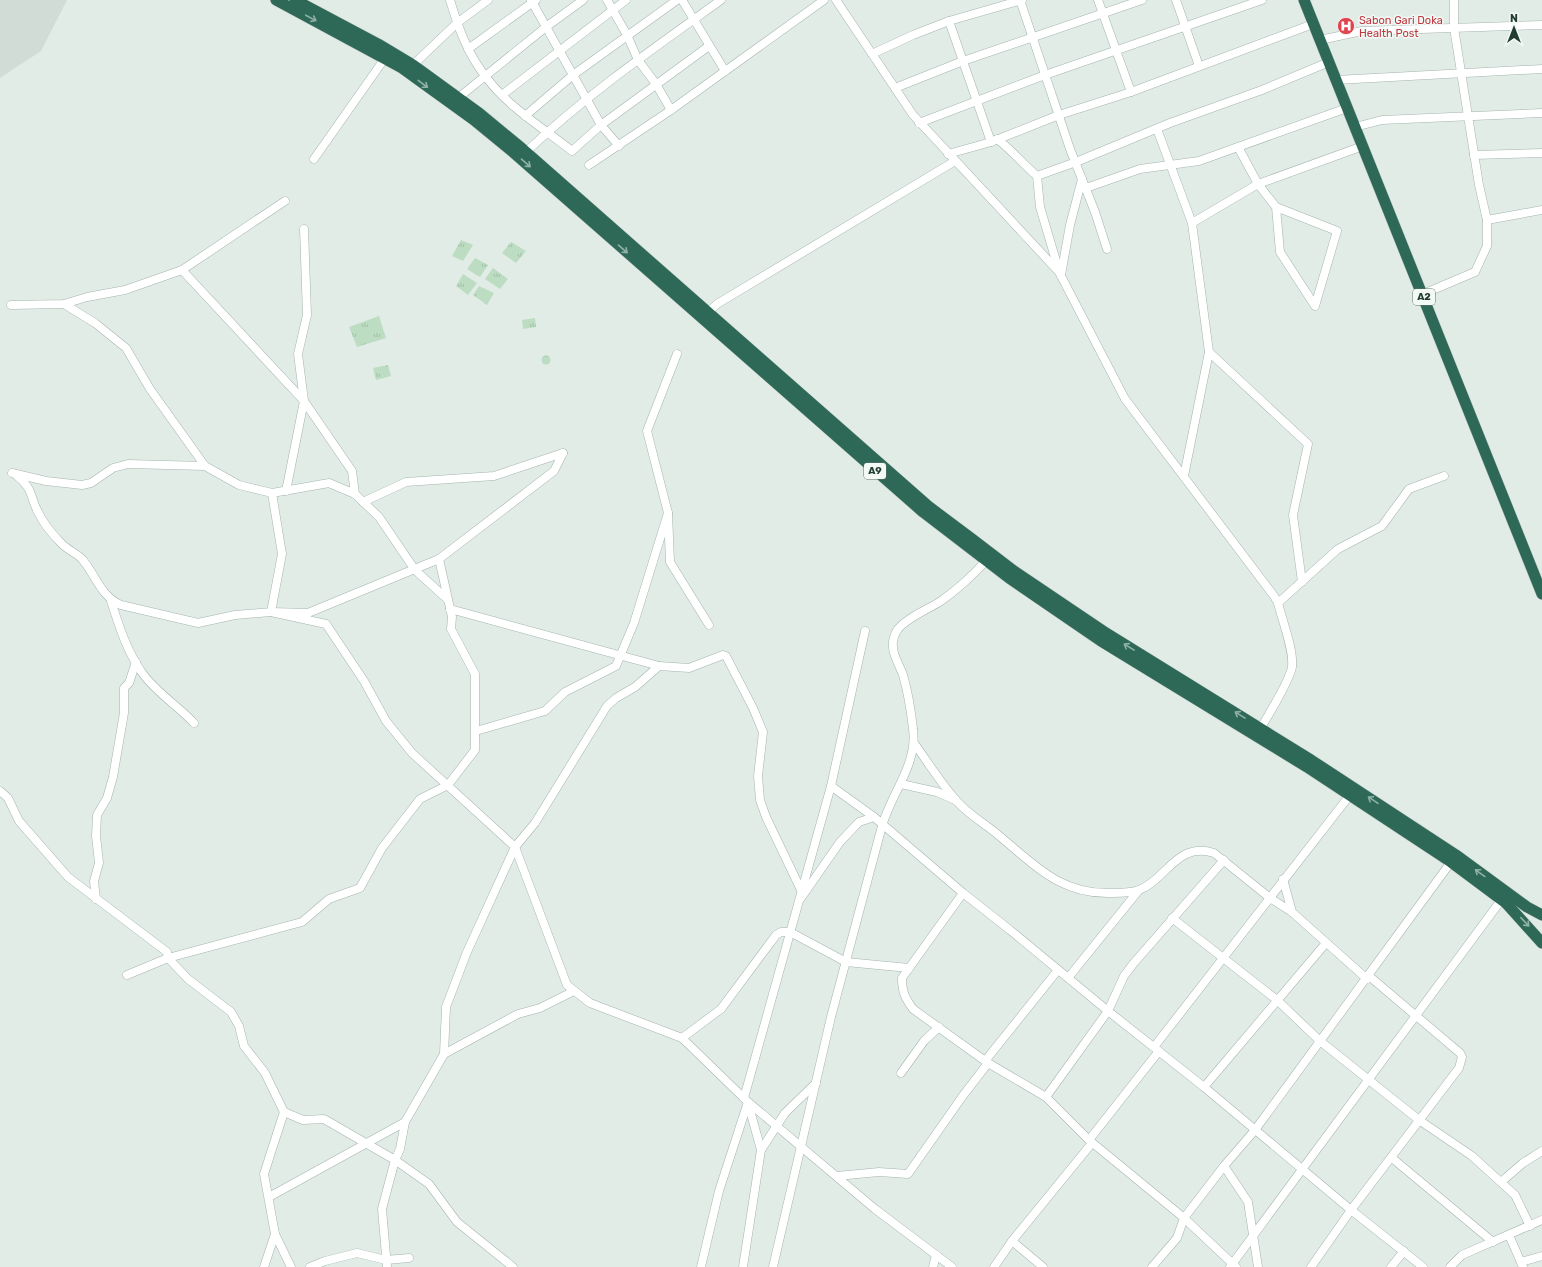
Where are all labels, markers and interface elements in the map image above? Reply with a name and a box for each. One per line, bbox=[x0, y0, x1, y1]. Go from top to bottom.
north arrow bbox=[1494, 8, 1534, 48]
text: N bbox=[1510, 12, 1518, 25]
place label: Sabon Gari Doka Health Post bbox=[1359, 14, 1443, 40]
one-way arrow bbox=[305, 15, 317, 23]
hospital icon: Sabon Gari Doka Health Post bbox=[1336, 16, 1356, 36]
one-way arrow bbox=[417, 79, 428, 88]
one-way arrow bbox=[520, 159, 531, 168]
one-way arrow bbox=[618, 245, 628, 254]
road number: A2 bbox=[1413, 289, 1435, 305]
road number: A9 bbox=[864, 463, 886, 479]
one-way arrow bbox=[1124, 643, 1135, 651]
one-way arrow bbox=[1235, 711, 1246, 719]
one-way arrow bbox=[1368, 796, 1379, 804]
one-way arrow bbox=[1475, 869, 1486, 877]
one-way arrow bbox=[1520, 917, 1529, 927]

